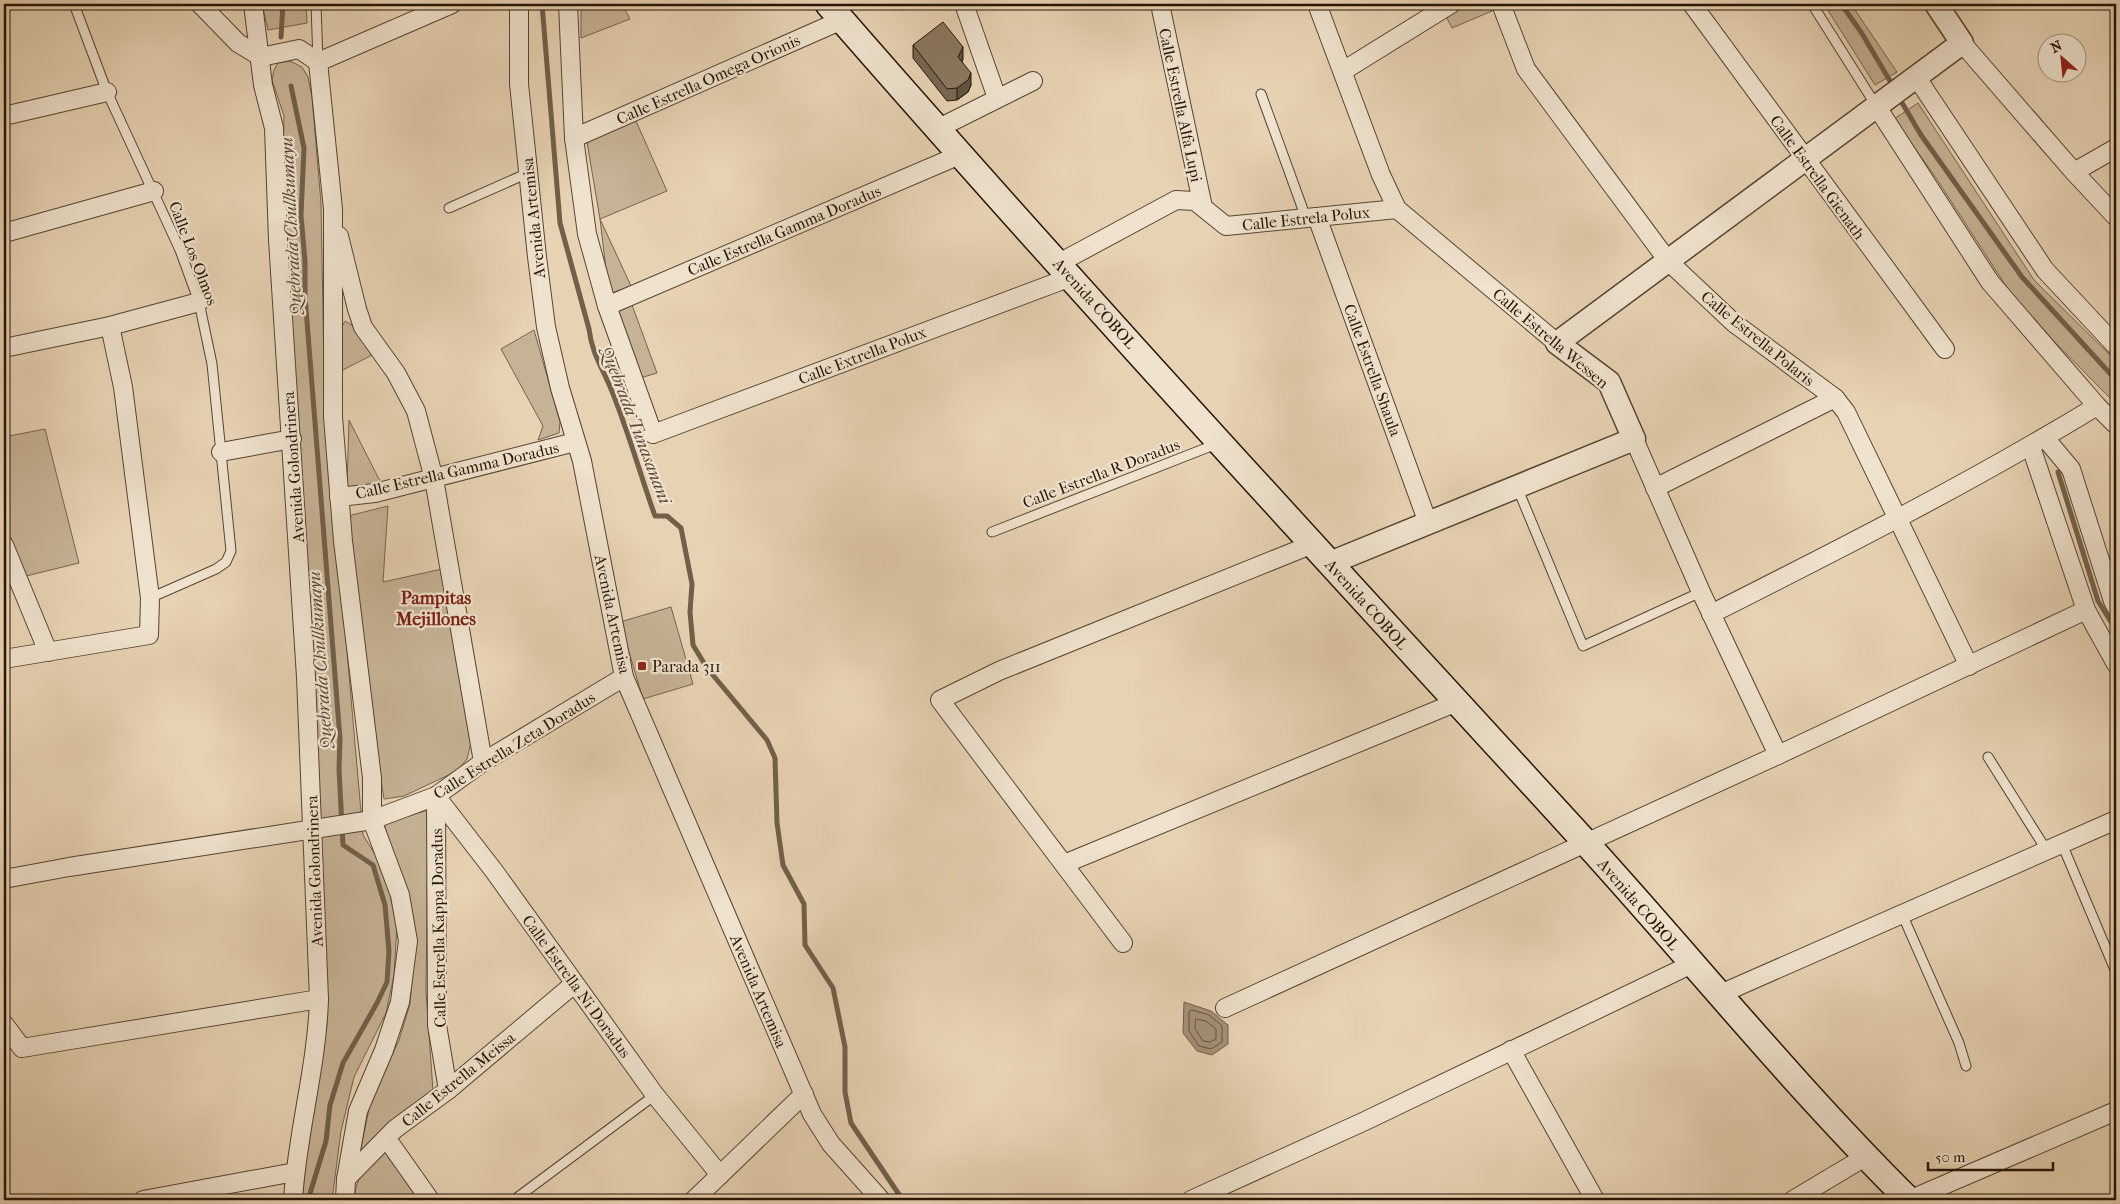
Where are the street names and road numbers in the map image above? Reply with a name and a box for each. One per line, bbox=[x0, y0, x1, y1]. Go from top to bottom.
street label: Calle Estrella Alfa Lupi bbox=[1155, 26, 1206, 184]
street label: Calle Estrella Omega Orionis bbox=[613, 30, 803, 129]
street label: Calle Estrella Gienath bbox=[1766, 111, 1869, 243]
street label: Avenida Artemisa bbox=[518, 156, 549, 280]
street label: Calle Estrella Gamma Doradus bbox=[685, 181, 884, 280]
street label: Calle Los Olmos bbox=[165, 199, 222, 308]
street label: Calle Estrela Polux bbox=[1241, 202, 1372, 235]
street label: Avenida COBOL bbox=[1048, 254, 1140, 353]
street label: Calle Estrella Wessen bbox=[1489, 284, 1613, 393]
street label: Calle Estrella Polaris bbox=[1697, 287, 1818, 390]
street label: Calle Estrella Shaula bbox=[1340, 301, 1405, 439]
street label: Calle Extrella Polux bbox=[796, 322, 929, 389]
street label: Avenida Golondrinera bbox=[279, 390, 308, 544]
street label: Calle Estrella R Doradus bbox=[1020, 435, 1183, 512]
street label: Calle Estrella Gamma Doradus bbox=[354, 438, 561, 503]
street label: Avenida Artemisa bbox=[590, 552, 635, 676]
street label: Avenida COBOL bbox=[1320, 555, 1412, 654]
street label: Calle Estrella Zeta Doradus bbox=[430, 688, 599, 803]
street label: Avenida Golondrinera bbox=[302, 794, 327, 948]
street label: Calle Estrella Kappa Doradus bbox=[427, 828, 450, 1028]
street label: Avenida COBOL bbox=[1593, 854, 1684, 954]
street label: Calle Estrella Ni Doradus bbox=[518, 911, 635, 1062]
street label: Avenida Artemisa bbox=[726, 931, 791, 1051]
street label: Calle Estrella Meissa bbox=[398, 1028, 519, 1131]

